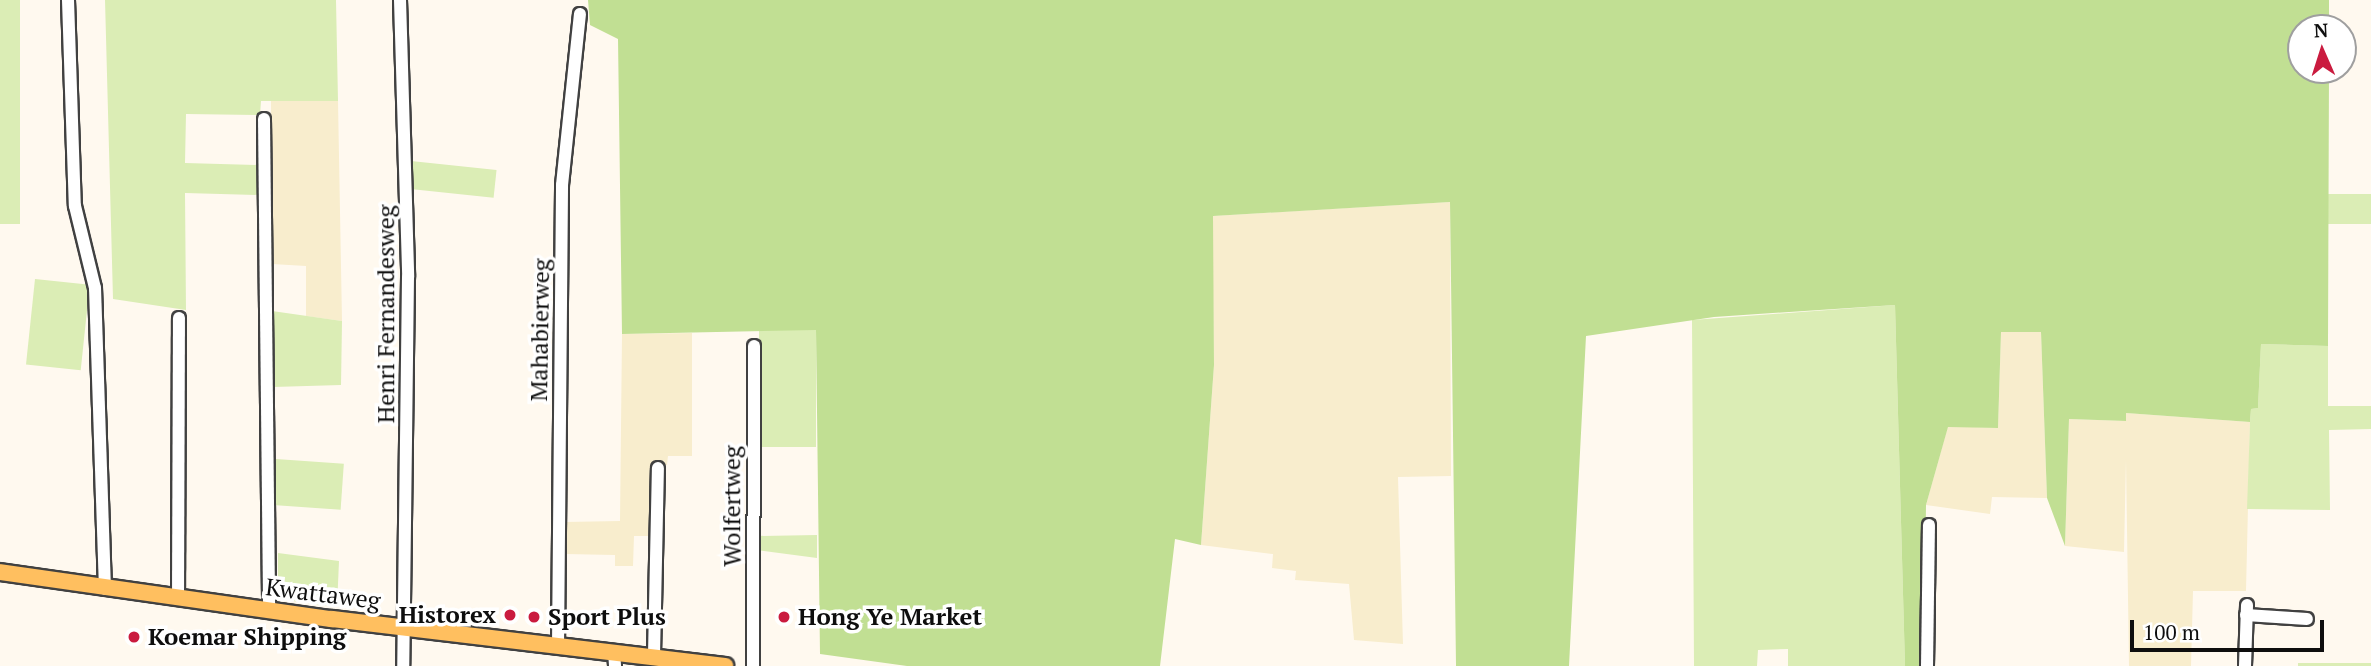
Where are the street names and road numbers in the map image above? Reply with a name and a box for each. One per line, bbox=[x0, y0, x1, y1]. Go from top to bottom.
street label: Henri Fernandesweg bbox=[372, 205, 400, 423]
street label: Mahabierweg bbox=[524, 258, 556, 402]
street label: Wolfertweg bbox=[718, 445, 746, 567]
street label: Kwattaweg bbox=[264, 573, 382, 615]

